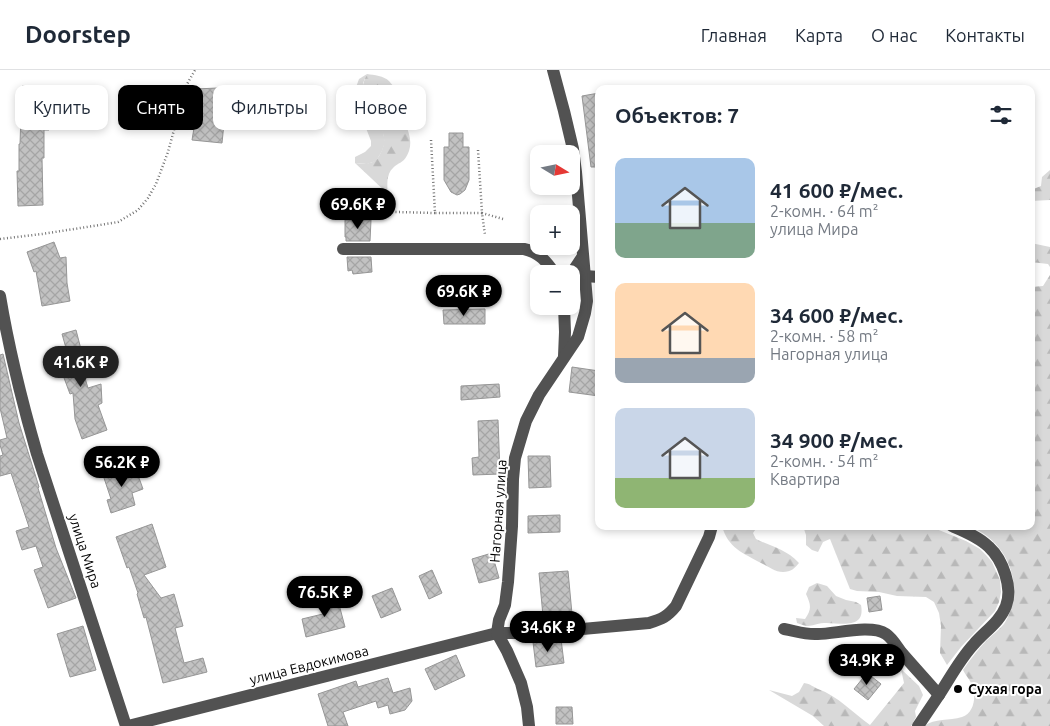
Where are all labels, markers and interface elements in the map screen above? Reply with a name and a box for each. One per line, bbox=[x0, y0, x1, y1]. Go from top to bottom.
text: Doorstep bbox=[25, 21, 131, 48]
text: Главная bbox=[701, 25, 767, 45]
text: Карта bbox=[795, 25, 843, 45]
text: О нас bbox=[871, 25, 917, 45]
text: Контакты bbox=[945, 25, 1025, 45]
chip: Купить bbox=[15, 85, 108, 130]
chip: Снять bbox=[118, 85, 203, 130]
chip: Фильтры bbox=[213, 85, 326, 130]
chip: Новое bbox=[336, 85, 426, 130]
icon: filters bbox=[987, 101, 1015, 129]
text: Объектов: 7 bbox=[615, 103, 739, 127]
north arrow bbox=[530, 145, 580, 195]
map controls bbox=[530, 145, 580, 315]
icon: home bbox=[655, 178, 715, 238]
text: 41 600 ₽/мес. bbox=[770, 178, 903, 202]
pin: 69.6K ₽ bbox=[312, 188, 404, 230]
text: 69.6K ₽ bbox=[331, 195, 385, 213]
text: 2-комн. · 64 m² bbox=[770, 202, 878, 220]
button: + bbox=[530, 205, 580, 255]
text: улица Мира bbox=[770, 220, 858, 238]
button: − bbox=[530, 265, 580, 315]
pin: 69.6K ₽ bbox=[418, 274, 510, 317]
text: 69.6K ₽ bbox=[437, 282, 491, 300]
icon: home bbox=[655, 303, 715, 363]
text: 34 600 ₽/мес. bbox=[770, 303, 903, 327]
text: 2-комн. · 58 m² bbox=[770, 327, 878, 345]
text: Нагорная улица bbox=[770, 345, 888, 363]
pin: 41.6K ₽ bbox=[35, 346, 127, 388]
text: 41.6K ₽ bbox=[54, 353, 108, 371]
icon: home bbox=[655, 428, 715, 488]
text: 34 900 ₽/мес. bbox=[770, 428, 903, 452]
pin: 56.2K ₽ bbox=[76, 446, 168, 488]
text: 2-комн. · 54 m² bbox=[770, 452, 878, 470]
text: 56.2K ₽ bbox=[95, 453, 149, 471]
street label: Нагорная улица bbox=[486, 459, 510, 563]
text: Квартира bbox=[770, 470, 840, 488]
street label: улица Мира bbox=[65, 512, 105, 590]
pin: 76.5K ₽ bbox=[279, 576, 371, 618]
text: 76.5K ₽ bbox=[298, 583, 352, 601]
pin: 34.6K ₽ bbox=[502, 610, 594, 653]
text: 34.6K ₽ bbox=[521, 618, 575, 636]
street label: улица Евдокимова bbox=[248, 642, 370, 688]
pin: 34.9K ₽ bbox=[821, 644, 913, 686]
text: 34.9K ₽ bbox=[840, 651, 894, 669]
place label: Сухая гора bbox=[968, 681, 1042, 697]
marker: Сухая гора bbox=[952, 683, 964, 695]

